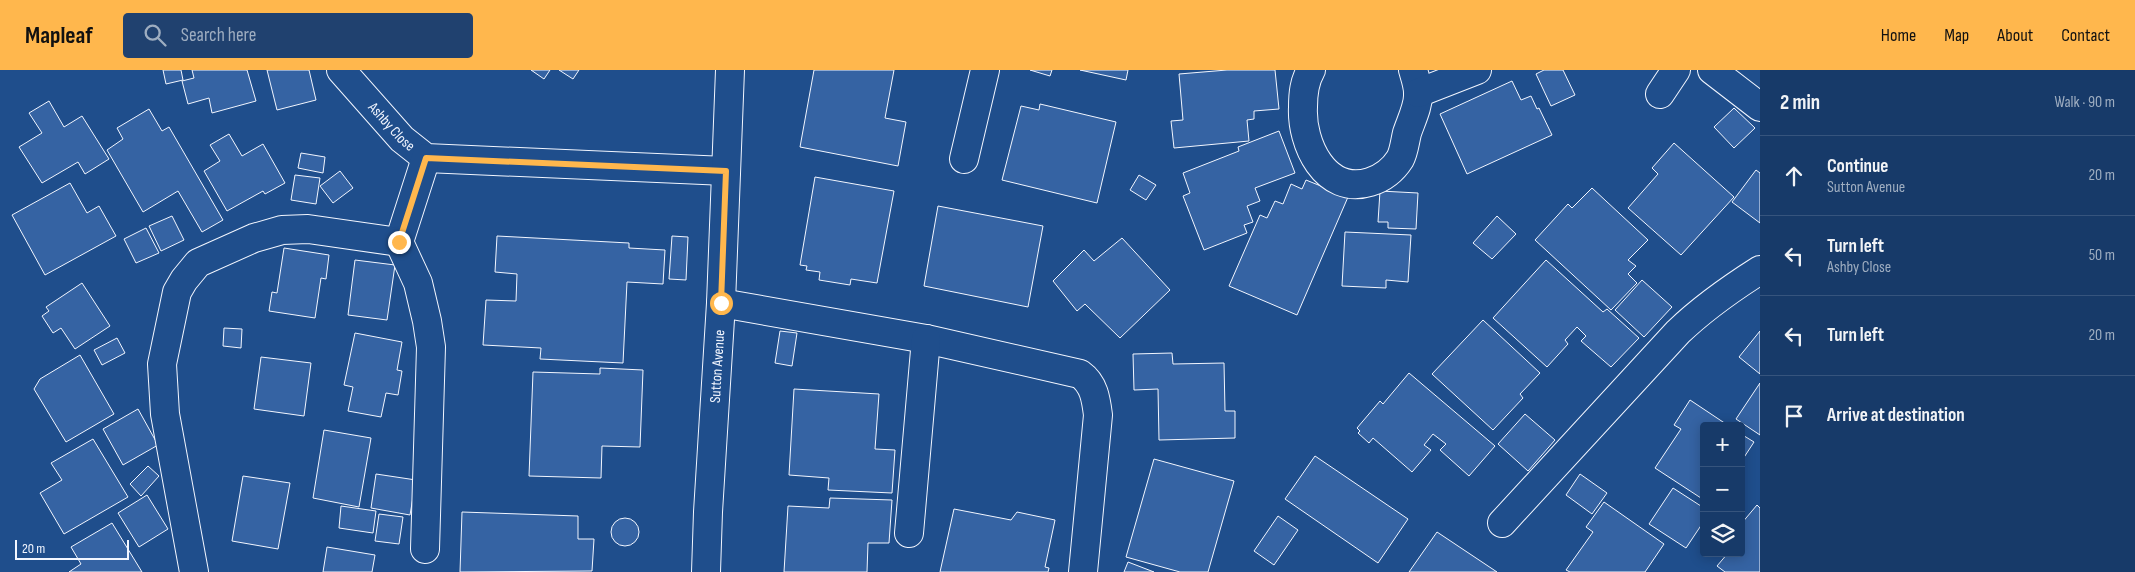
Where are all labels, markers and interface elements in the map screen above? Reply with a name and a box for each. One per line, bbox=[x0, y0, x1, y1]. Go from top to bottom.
search box bbox=[123, 13, 473, 58]
text: Mapleaf bbox=[25, 21, 93, 50]
icon: search bbox=[141, 21, 169, 49]
text: Search here bbox=[181, 24, 256, 47]
text: Home bbox=[1881, 25, 1916, 46]
text: Map bbox=[1944, 25, 1969, 46]
text: About bbox=[1997, 25, 2033, 46]
text: Contact bbox=[2061, 25, 2110, 46]
text: 2 min bbox=[1780, 90, 1820, 115]
text: Walk · 90 m bbox=[2054, 93, 2115, 112]
street label: Ashby Close bbox=[363, 98, 419, 156]
text: Continue bbox=[1827, 155, 1888, 178]
icon: ahead bbox=[1780, 162, 1808, 190]
text: 20 m bbox=[2088, 166, 2115, 185]
text: Sutton Avenue bbox=[1827, 178, 1905, 197]
route end bbox=[388, 231, 411, 254]
text: Turn left bbox=[1827, 235, 1884, 258]
icon: left bbox=[1780, 242, 1808, 270]
text: 50 m bbox=[2089, 246, 2115, 265]
text: Ashby Close bbox=[1827, 258, 1891, 277]
route start bbox=[710, 292, 733, 315]
icon: left bbox=[1780, 322, 1808, 350]
text: Turn left bbox=[1827, 324, 1884, 347]
text: 20 m bbox=[2088, 326, 2115, 345]
street label: Sutton Avenue bbox=[706, 329, 729, 404]
icon: arrive bbox=[1780, 402, 1808, 430]
text: Arrive at destination bbox=[1827, 404, 1965, 427]
map controls bbox=[1700, 422, 1745, 557]
button: + bbox=[1700, 422, 1745, 467]
button: − bbox=[1700, 467, 1745, 512]
button: layers bbox=[1700, 512, 1745, 557]
scale bar bbox=[15, 537, 129, 560]
text: 20 m bbox=[22, 540, 45, 557]

